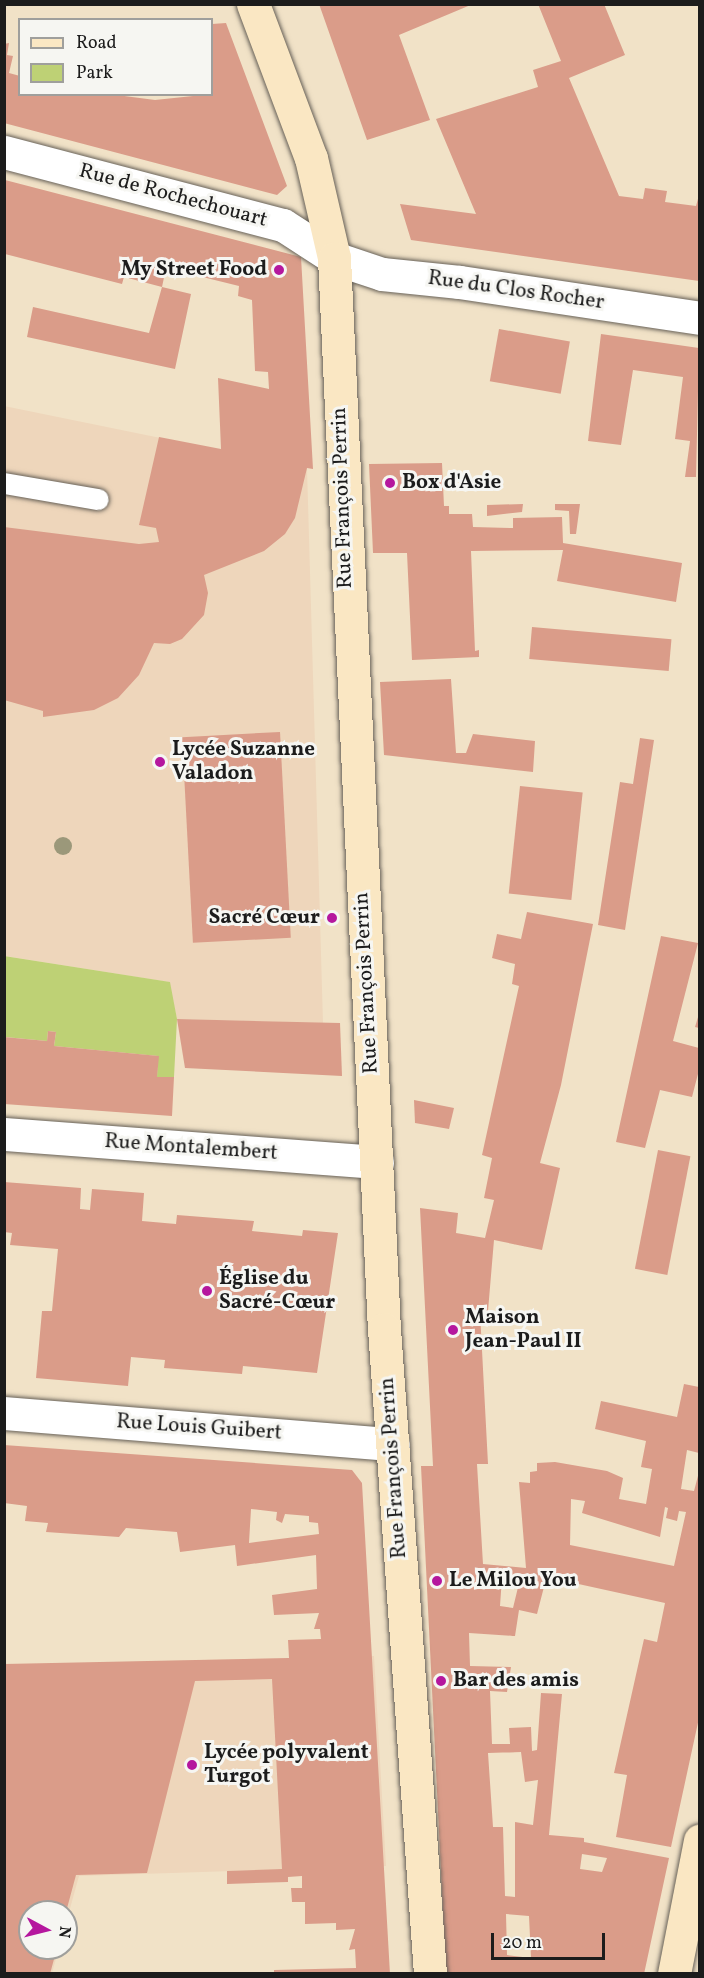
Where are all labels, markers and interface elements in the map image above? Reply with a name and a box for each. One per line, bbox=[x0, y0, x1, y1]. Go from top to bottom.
legend bbox=[18, 18, 213, 96]
text: Road bbox=[76, 31, 117, 56]
text: Park bbox=[76, 61, 113, 86]
street label: Rue de Rochechouart bbox=[76, 159, 270, 233]
place label: My Street Food bbox=[120, 257, 267, 283]
marker: My Street Food bbox=[272, 263, 286, 277]
street label: Rue du Clos Rocher bbox=[426, 266, 606, 316]
street label: Rue François Perrin bbox=[327, 407, 359, 589]
place label: Box d'Asie bbox=[402, 470, 501, 496]
marker: Box d'Asie bbox=[383, 476, 397, 490]
place label: Lycée Suzanne Valadon bbox=[172, 737, 315, 787]
marker: Lycée Suzanne Valadon bbox=[153, 755, 167, 769]
street label: Rue François Perrin bbox=[350, 892, 384, 1074]
place label: Sacré Cœur bbox=[208, 905, 320, 931]
marker: Sacré Cœur bbox=[325, 911, 339, 925]
street label: Rue Montalembert bbox=[104, 1129, 278, 1167]
place label: Église du Sacré-Cœur bbox=[219, 1266, 335, 1316]
marker: Église du Sacré-Cœur bbox=[200, 1284, 214, 1298]
place label: Maison Jean-Paul II bbox=[465, 1305, 582, 1355]
marker: Maison Jean-Paul II bbox=[446, 1323, 460, 1337]
street label: Rue François Perrin bbox=[375, 1377, 413, 1559]
street label: Rue Louis Guibert bbox=[115, 1410, 283, 1446]
place label: Le Milou You bbox=[449, 1568, 577, 1594]
marker: Le Milou You bbox=[430, 1574, 444, 1588]
place label: Bar des amis bbox=[453, 1668, 579, 1694]
marker: Bar des amis bbox=[434, 1674, 448, 1688]
place label: Lycée polyvalent Turgot bbox=[204, 1740, 369, 1790]
marker: Lycée polyvalent Turgot bbox=[185, 1758, 199, 1772]
north arrow bbox=[18, 1900, 78, 1960]
scale bar bbox=[494, 1921, 608, 1959]
text: N bbox=[52, 1925, 76, 1939]
text: 20 m bbox=[502, 1931, 542, 1956]

